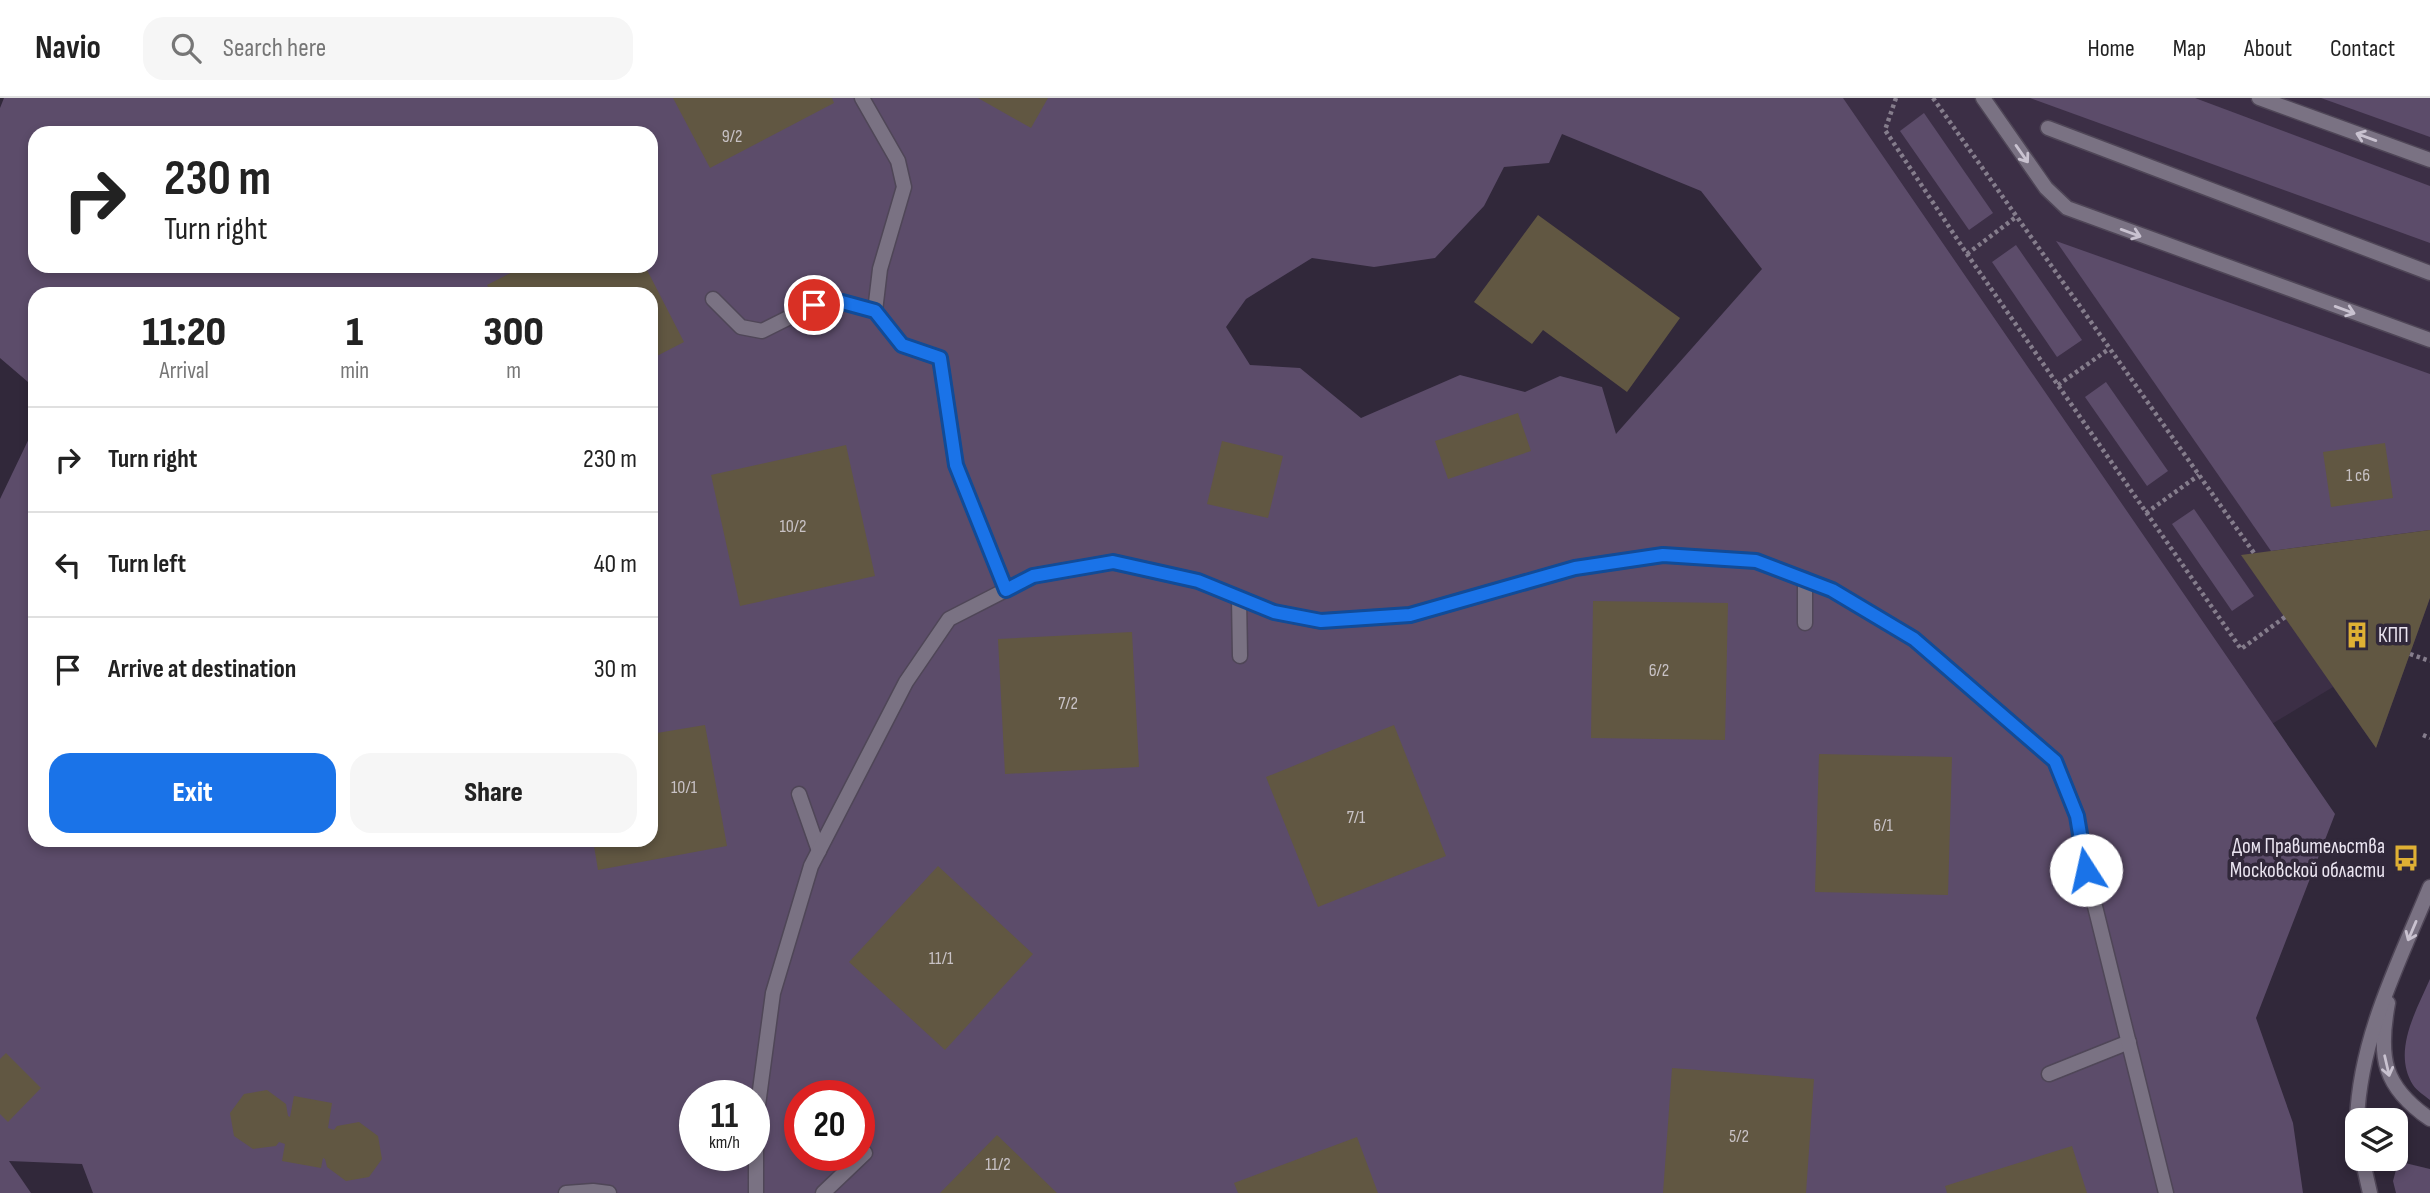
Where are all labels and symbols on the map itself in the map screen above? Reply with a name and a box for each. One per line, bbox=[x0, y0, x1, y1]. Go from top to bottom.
house number: 9/2 bbox=[722, 126, 742, 147]
one-way arrow bbox=[2355, 130, 2377, 142]
one-way arrow bbox=[2015, 144, 2029, 163]
one-way arrow bbox=[2120, 227, 2142, 240]
pin bbox=[784, 275, 844, 335]
one-way arrow bbox=[2334, 304, 2356, 317]
house number: 1 с6 bbox=[2346, 465, 2370, 486]
house number: 10/2 bbox=[780, 516, 806, 537]
building icon: КПП bbox=[2342, 620, 2372, 650]
place label: КПП bbox=[2378, 623, 2409, 648]
house number: 6/2 bbox=[1649, 660, 1669, 681]
house number: 7/2 bbox=[1058, 693, 1078, 714]
house number: 10/1 bbox=[671, 777, 698, 798]
house number: 7/1 bbox=[1347, 807, 1366, 828]
house number: 6/1 bbox=[1873, 815, 1893, 836]
position arrow bbox=[2049, 833, 2123, 907]
place label: Дом Правительства Московской области bbox=[2230, 834, 2385, 883]
bus stop icon: Дом Правительства Московской области bbox=[2391, 843, 2421, 873]
one-way arrow bbox=[2405, 919, 2418, 941]
house number: 11/1 bbox=[929, 948, 954, 969]
one-way arrow bbox=[2381, 1054, 2394, 1077]
speed limit sign: 20 bbox=[784, 1080, 875, 1171]
house number: 5/2 bbox=[1729, 1126, 1749, 1147]
house number: 11/2 bbox=[985, 1154, 1011, 1175]

